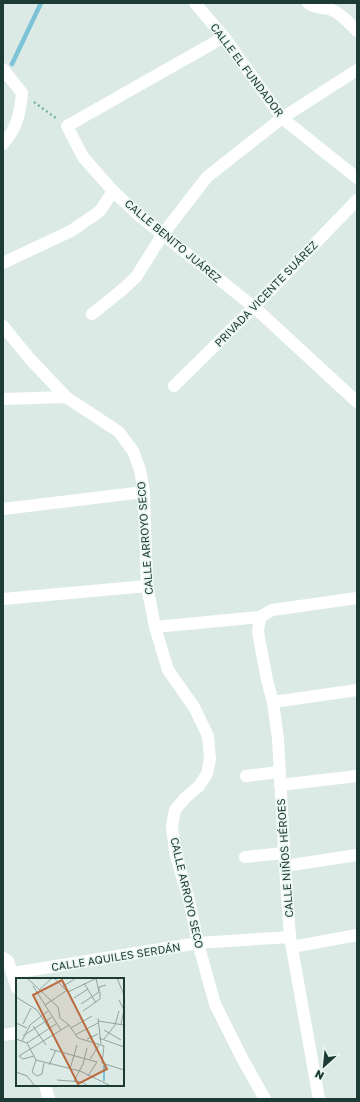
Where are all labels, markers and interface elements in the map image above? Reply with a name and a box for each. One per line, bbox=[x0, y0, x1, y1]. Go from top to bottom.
street label: CALLE EL FUNDADOR bbox=[208, 20, 287, 119]
street label: CALLE BENITO JUÁREZ bbox=[122, 196, 225, 285]
street label: PRIVADA VICENTE SUÁREZ bbox=[212, 238, 320, 349]
street label: CALLE ARROYO SECO bbox=[134, 481, 155, 595]
street label: CALLE NIÑOS HÉROES bbox=[274, 798, 295, 918]
street label: CALLE ARROYO SECO bbox=[168, 836, 207, 950]
street label: CALLE AQUILES SERDÁN bbox=[50, 940, 181, 973]
inset map bbox=[16, 978, 124, 1086]
north arrow bbox=[304, 1046, 344, 1086]
text: N bbox=[313, 1068, 326, 1083]

